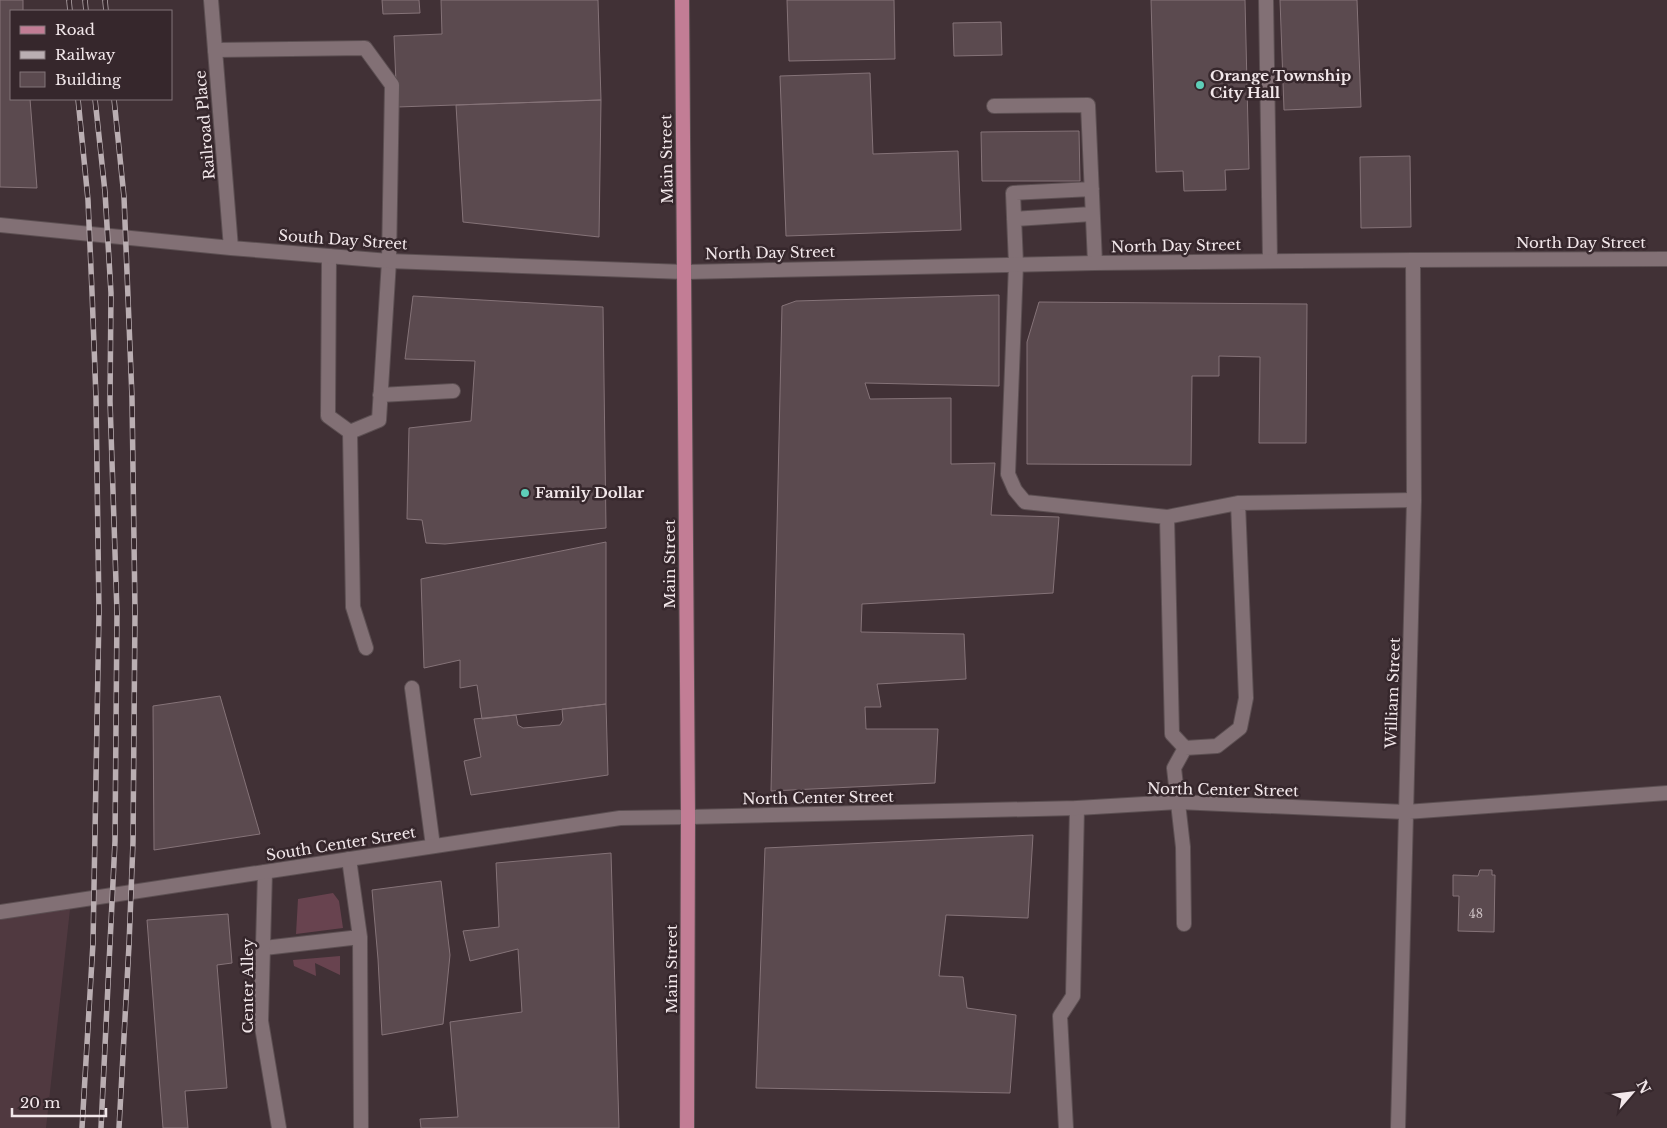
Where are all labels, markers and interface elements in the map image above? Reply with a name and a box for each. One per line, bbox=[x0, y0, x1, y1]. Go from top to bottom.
legend bbox=[10, 10, 172, 100]
text: Road bbox=[55, 20, 95, 39]
text: Railway bbox=[55, 45, 116, 64]
place label: Orange Township City Hall bbox=[1210, 66, 1351, 102]
text: Building bbox=[55, 70, 122, 89]
street label: Railroad Place bbox=[190, 70, 219, 181]
marker: Orange Township City Hall bbox=[1194, 79, 1206, 91]
street label: Main Street bbox=[656, 114, 677, 204]
street label: South Day Street bbox=[278, 226, 409, 254]
street label: North Day Street bbox=[1516, 233, 1646, 252]
street label: North Day Street bbox=[1111, 235, 1241, 256]
street label: North Day Street bbox=[705, 242, 835, 263]
place label: Family Dollar bbox=[535, 483, 645, 502]
marker: Family Dollar bbox=[519, 487, 531, 499]
street label: Main Street bbox=[660, 519, 679, 609]
street label: William Street bbox=[1381, 637, 1404, 750]
street label: North Center Street bbox=[1147, 779, 1299, 800]
street label: North Center Street bbox=[742, 787, 894, 808]
street label: South Center Street bbox=[265, 822, 417, 865]
house number: 48 bbox=[1469, 906, 1483, 921]
street label: Main Street bbox=[662, 924, 681, 1014]
street label: Center Alley bbox=[238, 938, 257, 1034]
north arrow bbox=[1607, 1068, 1657, 1118]
text: N bbox=[1632, 1077, 1655, 1097]
scale bar bbox=[12, 1086, 106, 1118]
text: 20 m bbox=[20, 1093, 60, 1112]

